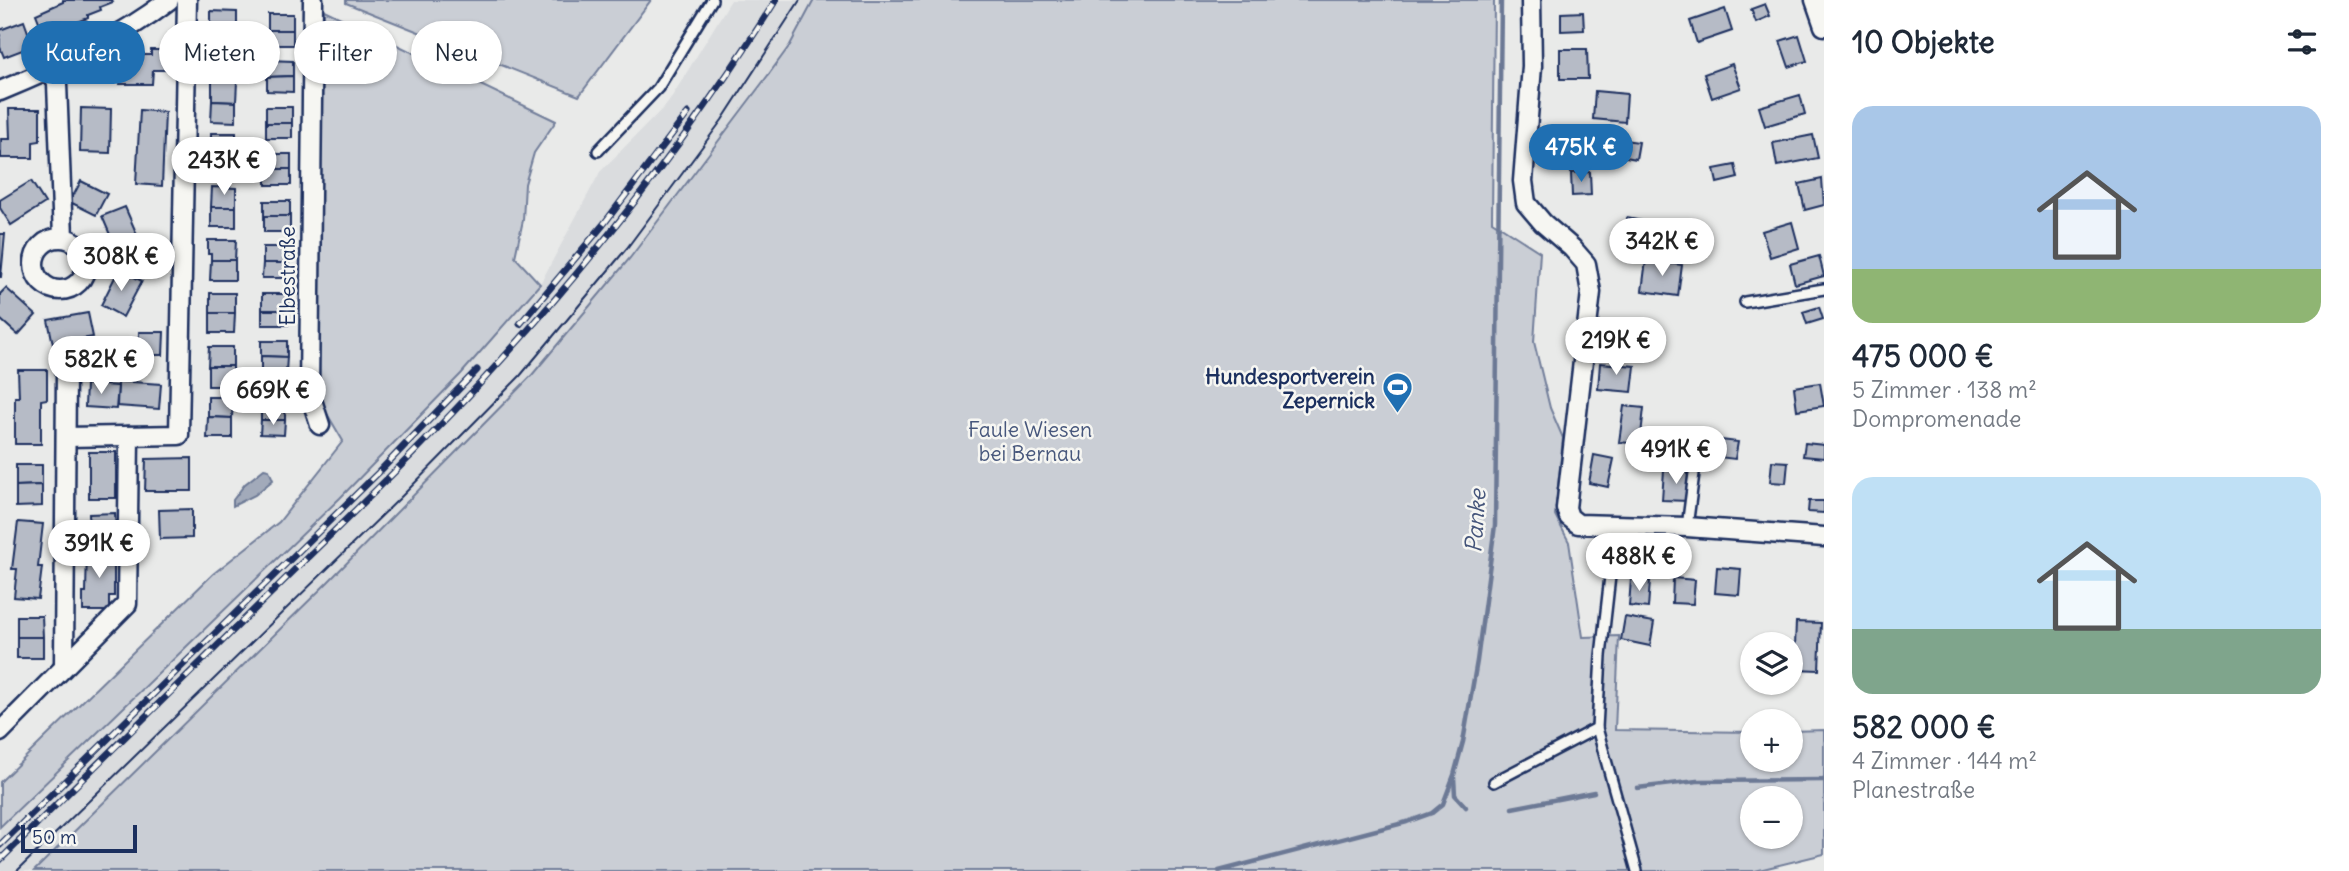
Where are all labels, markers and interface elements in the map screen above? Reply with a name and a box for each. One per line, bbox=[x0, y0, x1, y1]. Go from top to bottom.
chip: Kaufen bbox=[21, 21, 145, 84]
chip: Mieten bbox=[159, 21, 280, 84]
chip: Filter bbox=[294, 21, 397, 84]
chip: Neu bbox=[411, 21, 502, 84]
text: 10 Objekte bbox=[1852, 23, 1995, 61]
icon: filters bbox=[2283, 23, 2321, 61]
pin: 475K € bbox=[1524, 124, 1638, 184]
text: 475K € bbox=[1545, 132, 1617, 161]
pin: 243K € bbox=[167, 138, 281, 197]
text: 243K € bbox=[187, 145, 261, 174]
icon: home bbox=[2024, 152, 2150, 278]
pin: 342K € bbox=[1605, 218, 1719, 278]
street label: Elbestraße bbox=[274, 226, 301, 326]
text: 342K € bbox=[1625, 226, 1699, 255]
pin: 308K € bbox=[64, 233, 178, 293]
text: 308K € bbox=[83, 241, 159, 270]
pin: 219K € bbox=[1559, 318, 1673, 377]
text: 219K € bbox=[1581, 325, 1651, 354]
pin: 582K € bbox=[44, 336, 158, 396]
text: 475 000 € bbox=[1852, 337, 1994, 375]
text: 582K € bbox=[64, 344, 138, 373]
place label: Hundesportverein Zepernick bbox=[1205, 363, 1375, 414]
pin: 669K € bbox=[216, 368, 330, 427]
sports icon: Hundesportverein Zepernick bbox=[1381, 371, 1415, 415]
text: 669K € bbox=[236, 375, 310, 404]
text: 5 Zimmer · 138 m² bbox=[1852, 375, 2037, 404]
text: Dompromenade bbox=[1852, 404, 2021, 433]
park label: Faule Wiesen bei Bernau bbox=[968, 416, 1092, 467]
pin: 491K € bbox=[1619, 426, 1733, 486]
text: 491K € bbox=[1641, 434, 1711, 463]
water label: Panke bbox=[1458, 487, 1492, 554]
pin: 391K € bbox=[42, 520, 156, 580]
icon: home bbox=[2024, 523, 2150, 649]
text: 391K € bbox=[64, 528, 134, 557]
pin: 488K € bbox=[1582, 534, 1696, 593]
text: 488K € bbox=[1602, 541, 1676, 570]
map controls bbox=[1740, 632, 1803, 849]
button: layers bbox=[1740, 632, 1803, 695]
text: 582 000 € bbox=[1852, 708, 1996, 746]
button: + bbox=[1740, 709, 1803, 772]
text: 4 Zimmer · 144 m² bbox=[1852, 746, 2037, 775]
text: Planestraße bbox=[1852, 775, 1975, 804]
button: − bbox=[1740, 786, 1803, 849]
scale bar bbox=[21, 822, 136, 854]
text: 50 m bbox=[32, 825, 77, 849]

